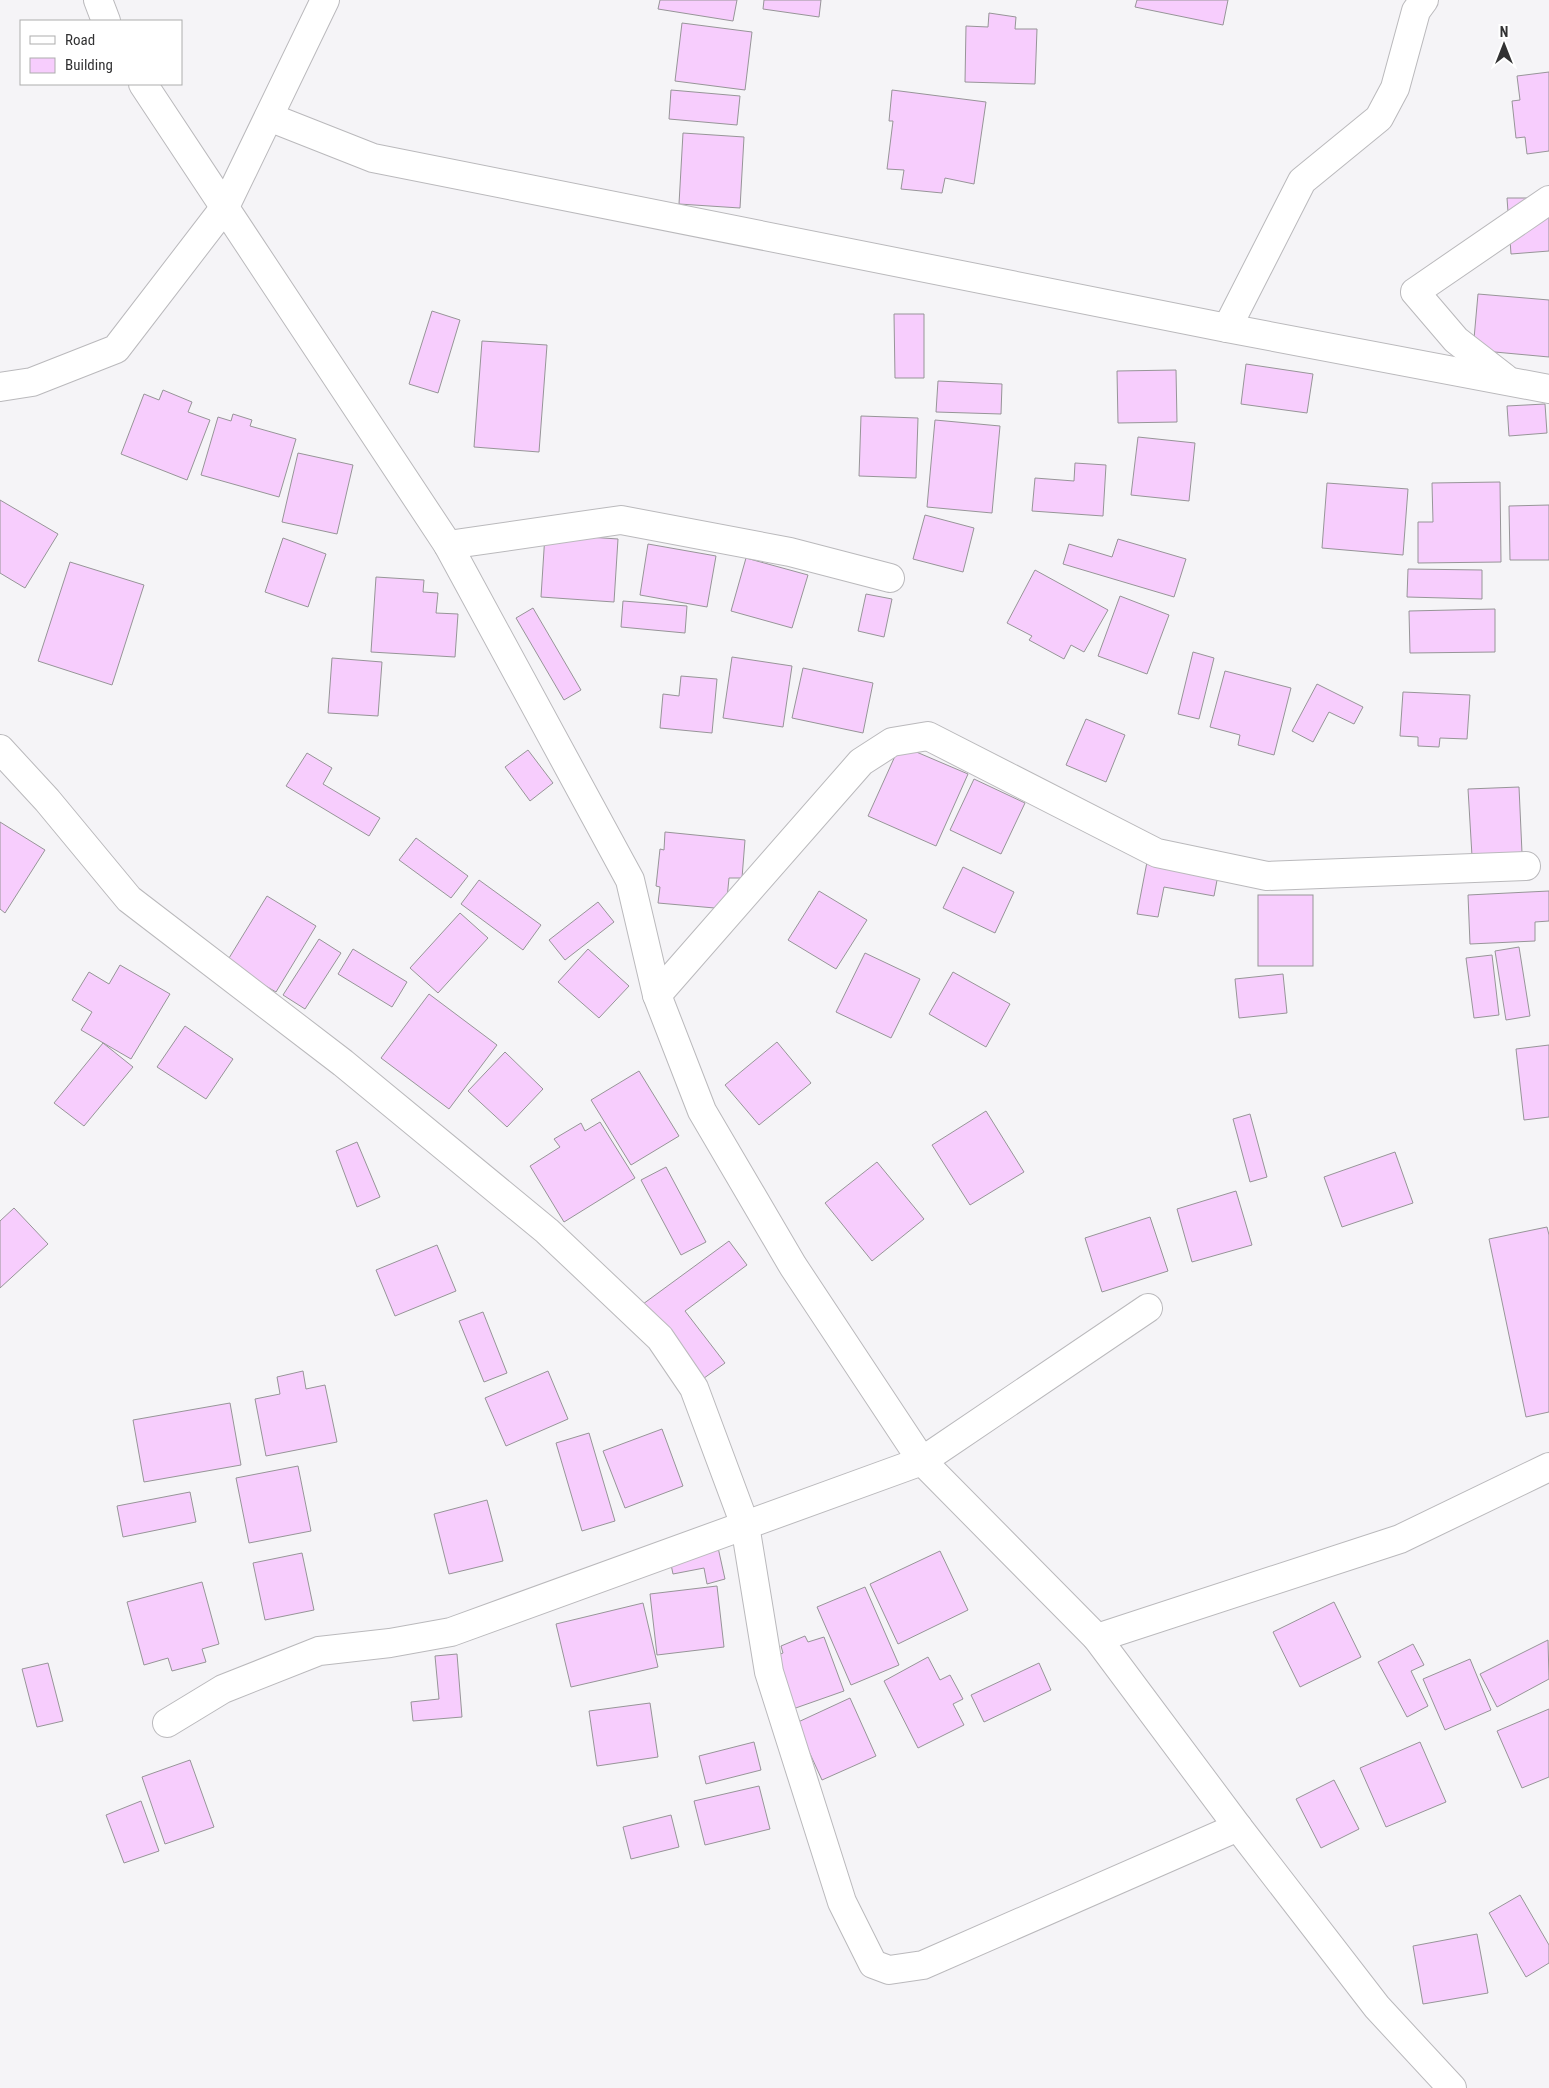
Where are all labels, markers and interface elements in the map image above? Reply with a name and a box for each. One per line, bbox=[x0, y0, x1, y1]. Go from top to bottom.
legend bbox=[20, 20, 182, 85]
north arrow bbox=[1479, 20, 1529, 70]
text: N bbox=[1500, 24, 1508, 40]
text: Road bbox=[65, 31, 95, 49]
text: Building bbox=[65, 56, 113, 74]

